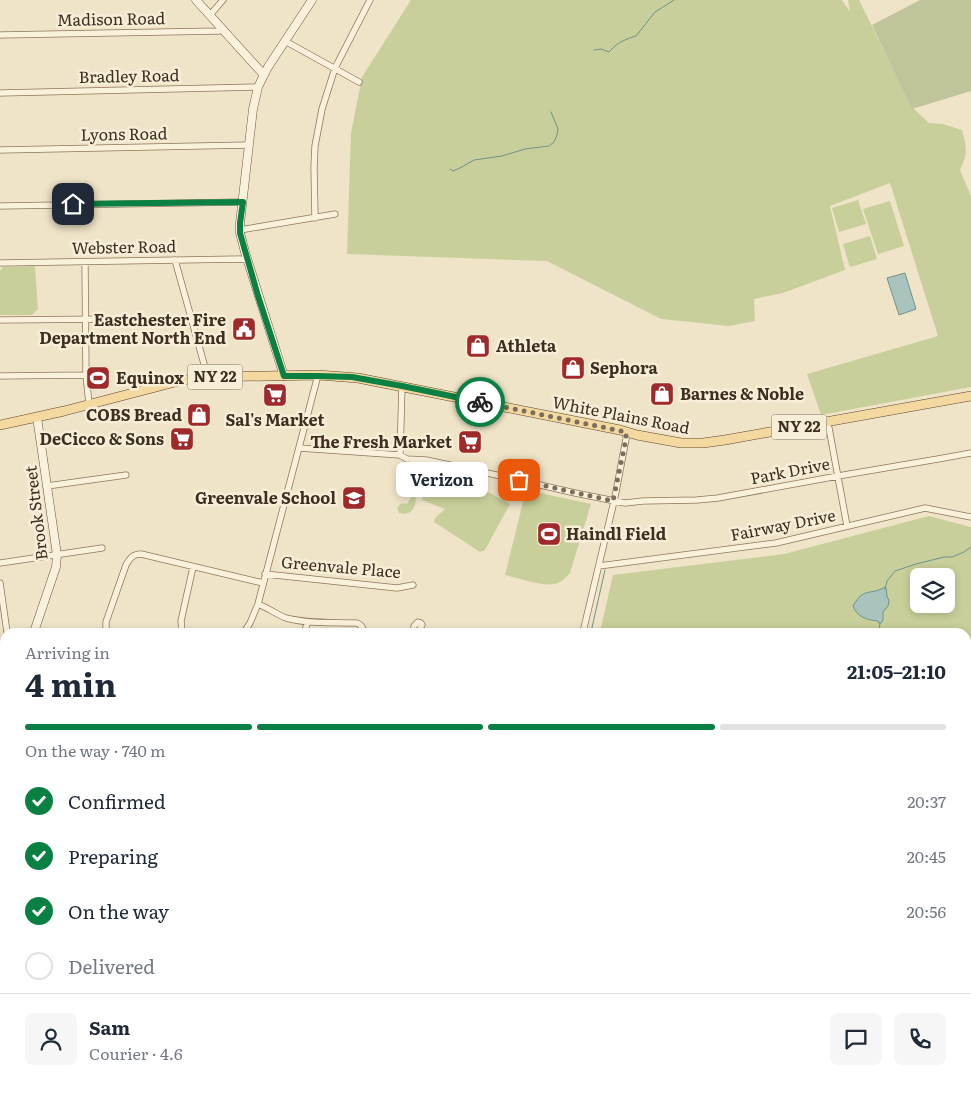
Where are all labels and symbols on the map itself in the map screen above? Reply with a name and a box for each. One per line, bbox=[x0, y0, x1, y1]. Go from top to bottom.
street label: Madison Road bbox=[57, 5, 166, 31]
street label: Bradley Road bbox=[78, 62, 180, 88]
street label: Lyons Road bbox=[80, 120, 168, 146]
pin bbox=[52, 183, 94, 225]
street label: Webster Road bbox=[72, 233, 177, 259]
place label: Eastchester Fire Department North End bbox=[39, 307, 226, 349]
public building icon: Eastchester Fire Department North End bbox=[231, 316, 257, 342]
shop icon: Athleta bbox=[465, 333, 491, 359]
place label: Athleta bbox=[496, 333, 557, 357]
shop icon: Sephora bbox=[560, 355, 586, 381]
place label: Sephora bbox=[590, 355, 659, 379]
road number: NY 22 bbox=[188, 364, 242, 390]
sports icon: Equinox bbox=[85, 365, 111, 391]
place label: Equinox bbox=[116, 365, 184, 389]
courier bbox=[455, 377, 505, 427]
shop icon: Barnes & Noble bbox=[649, 381, 675, 407]
place label: Barnes & Noble bbox=[680, 381, 804, 405]
supermarket icon: Sal's Market bbox=[262, 382, 288, 408]
street label: White Plains Road bbox=[550, 389, 692, 439]
place label: COBS Bread bbox=[86, 402, 182, 426]
shop icon: COBS Bread bbox=[186, 402, 212, 428]
place label: Sal's Market bbox=[226, 407, 324, 431]
road number: NY 22 bbox=[772, 414, 826, 440]
place label: DeCicco & Sons bbox=[40, 426, 164, 450]
supermarket icon: DeCicco & Sons bbox=[169, 426, 195, 452]
place label: The Fresh Market bbox=[310, 429, 452, 453]
supermarket icon: The Fresh Market bbox=[457, 429, 483, 455]
street label: Park Drive bbox=[748, 451, 832, 489]
pin bbox=[498, 459, 540, 501]
callout: Verizon bbox=[396, 462, 489, 498]
street label: Brook Street bbox=[17, 464, 53, 562]
place label: Greenvale School bbox=[195, 485, 336, 509]
school or university icon: Greenvale School bbox=[341, 485, 367, 511]
street label: Fairway Drive bbox=[728, 502, 837, 546]
sports icon: Haindl Field bbox=[536, 521, 562, 547]
place label: Haindl Field bbox=[566, 521, 667, 545]
street label: Greenvale Place bbox=[280, 549, 402, 583]

